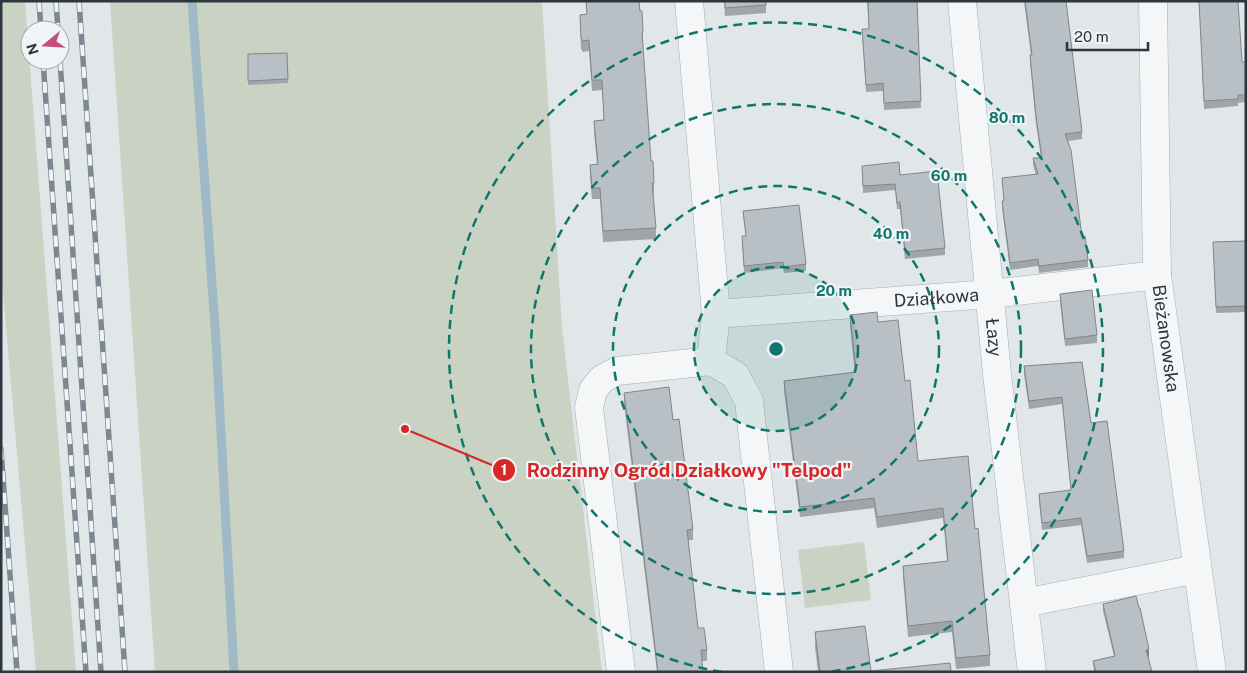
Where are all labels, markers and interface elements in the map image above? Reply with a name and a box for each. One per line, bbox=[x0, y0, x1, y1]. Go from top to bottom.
north arrow bbox=[20, 20, 70, 70]
scale bar bbox=[1067, 20, 1148, 52]
text: 20 m bbox=[1074, 28, 1109, 45]
text: N bbox=[23, 41, 42, 57]
text: 80 m bbox=[989, 109, 1025, 126]
text: 60 m bbox=[931, 167, 967, 184]
text: 40 m bbox=[873, 225, 909, 242]
text: 20 m bbox=[816, 282, 852, 299]
street label: Bieżanowska bbox=[1148, 283, 1184, 393]
street label: Działkowa bbox=[893, 284, 980, 311]
street label: Łazy bbox=[982, 317, 1006, 358]
centre of rings bbox=[767, 340, 785, 358]
callout: Rodzinny Ogród Działkowy "Telpod" bbox=[492, 453, 862, 487]
text: Rodzinny Ogród Działkowy "Telpod" bbox=[527, 459, 851, 481]
text: 1 bbox=[501, 461, 507, 478]

